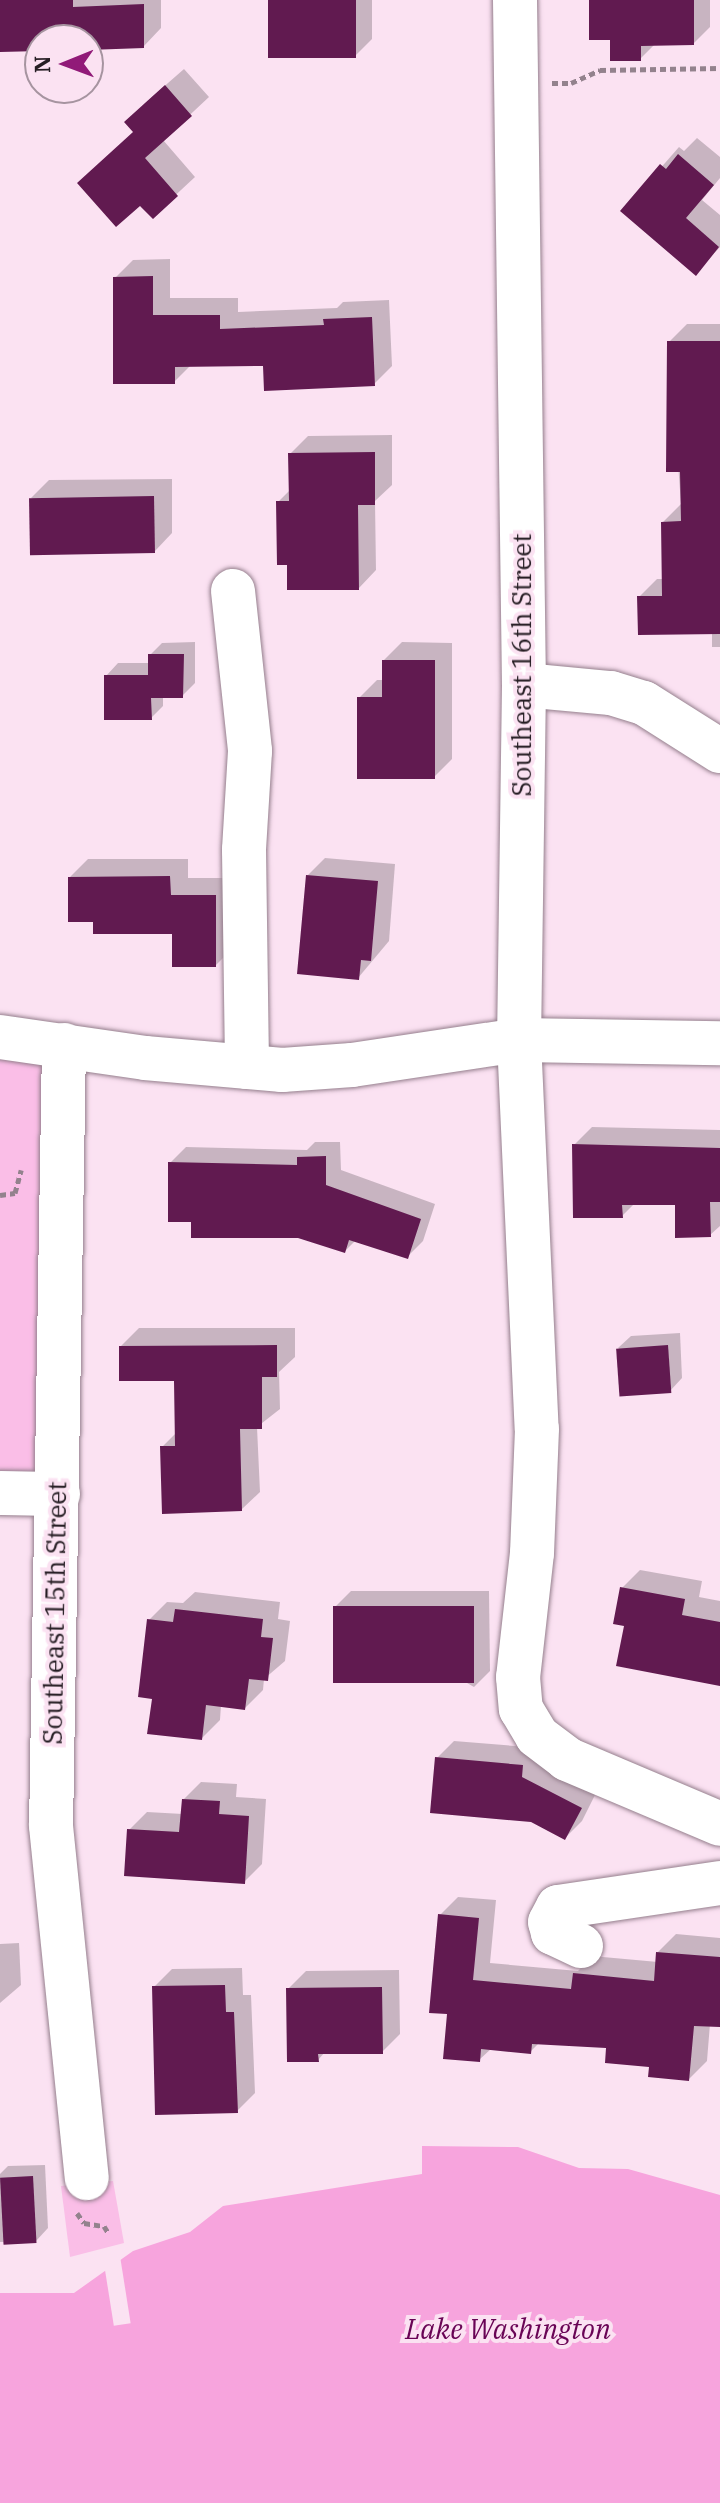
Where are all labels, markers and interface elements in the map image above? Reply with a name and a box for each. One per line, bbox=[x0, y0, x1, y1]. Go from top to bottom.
north arrow bbox=[24, 24, 104, 104]
text: N bbox=[27, 55, 56, 73]
street label: Southeast 16th Street bbox=[506, 533, 538, 797]
street label: Southeast 15th Street bbox=[37, 1481, 73, 1745]
water label: Lake Washington bbox=[405, 2312, 611, 2346]

